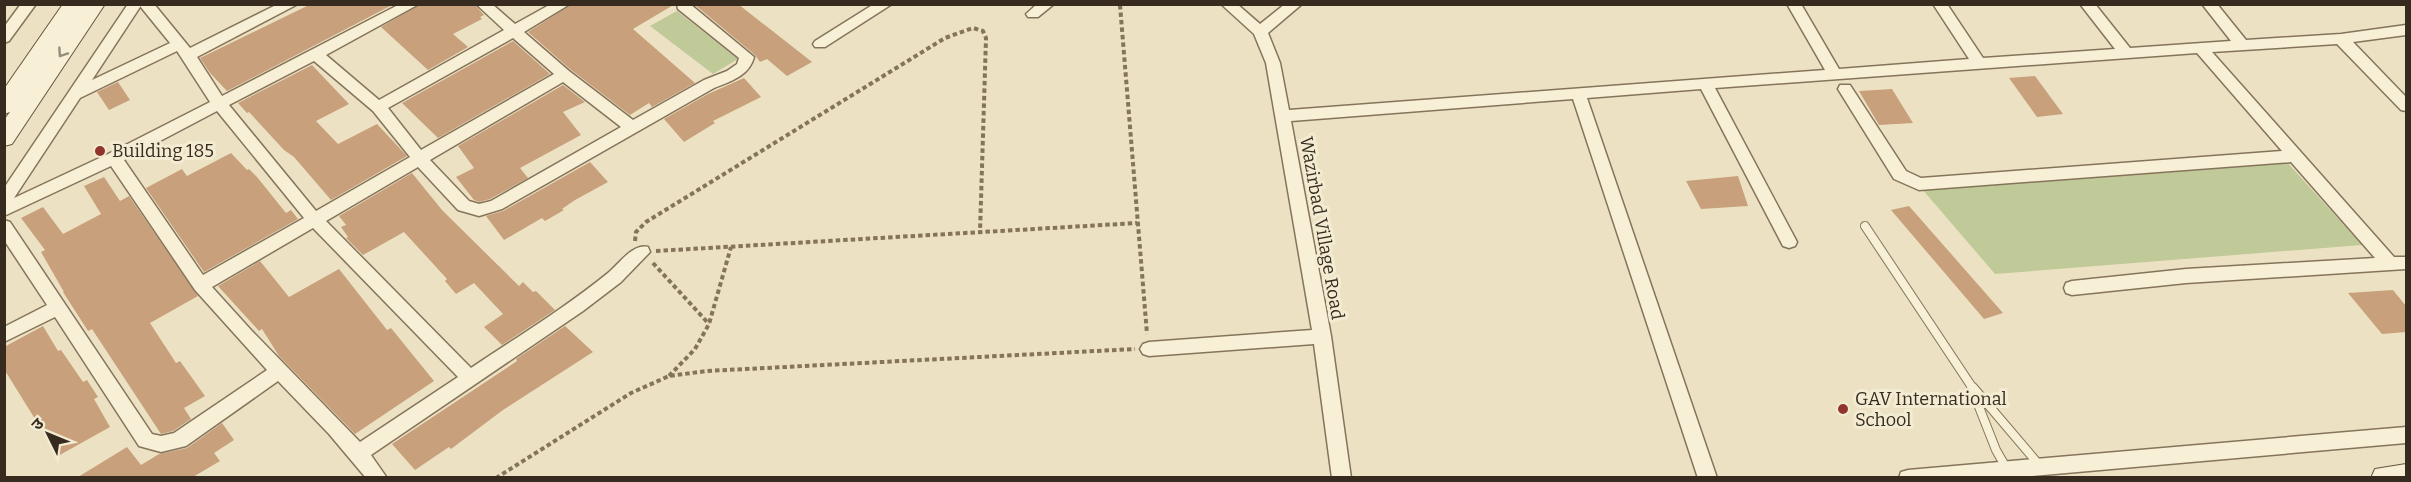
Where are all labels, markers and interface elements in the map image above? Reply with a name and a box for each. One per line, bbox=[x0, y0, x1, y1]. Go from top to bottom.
one-way arrow bbox=[58, 46, 69, 57]
street label: Wazirbad Village Road bbox=[1295, 135, 1349, 322]
place label: Building 185 bbox=[112, 140, 214, 162]
marker: Building 185 bbox=[93, 144, 107, 158]
place label: GAV International School bbox=[1855, 388, 2007, 431]
marker: GAV International School bbox=[1836, 402, 1850, 416]
north arrow bbox=[18, 404, 78, 464]
text: उ bbox=[27, 414, 48, 434]

